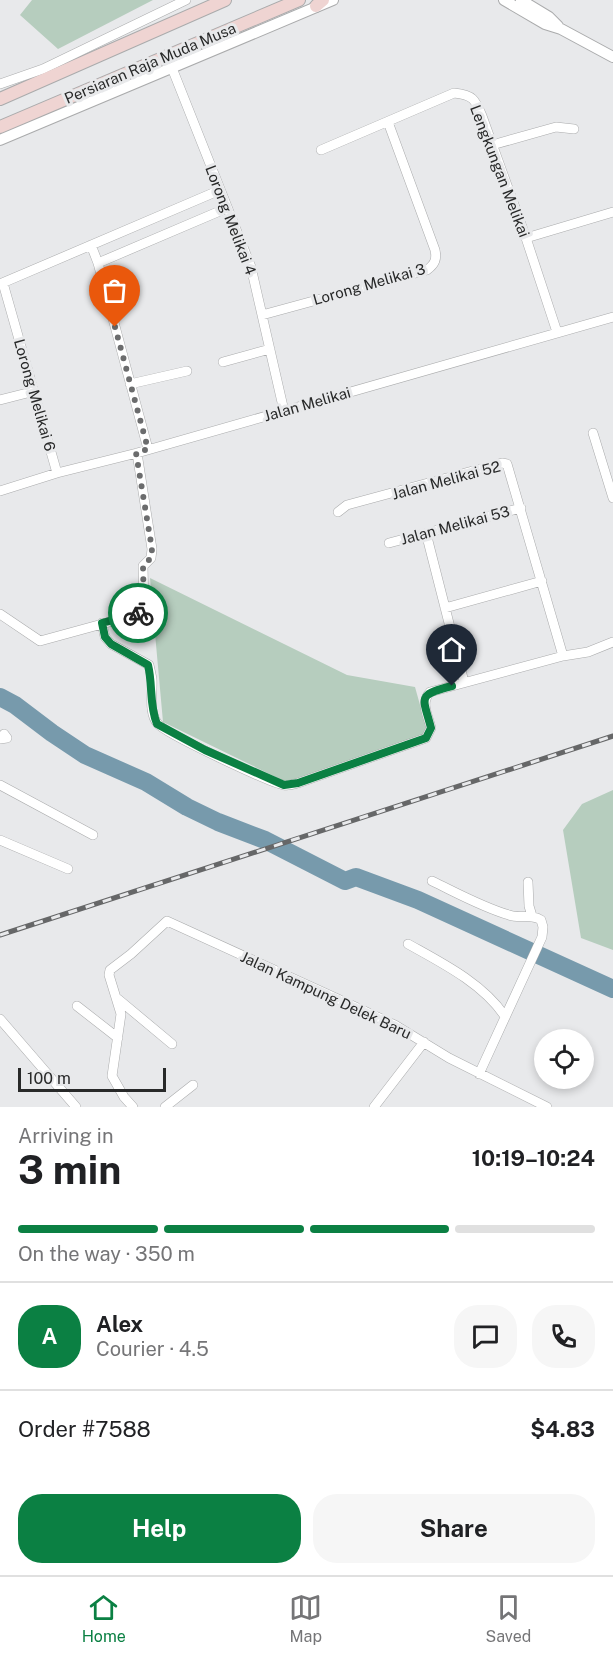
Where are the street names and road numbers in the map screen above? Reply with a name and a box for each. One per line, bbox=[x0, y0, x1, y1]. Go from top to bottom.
street label: Persiaran Raja Muda Musa bbox=[62, 19, 238, 107]
street label: Lengkungan Melikai bbox=[467, 102, 533, 240]
street label: Lorong Melikai 4 bbox=[202, 163, 260, 277]
street label: Lorong Melikai 3 bbox=[311, 260, 427, 308]
street label: Lorong Melikai 6 bbox=[11, 337, 59, 453]
street label: Jalan Melikai bbox=[262, 384, 352, 424]
street label: Jalan Melikai 52 bbox=[390, 457, 502, 503]
street label: Jalan Melikai 53 bbox=[399, 502, 511, 548]
street label: Jalan Kampung Delek Baru bbox=[238, 948, 414, 1042]

